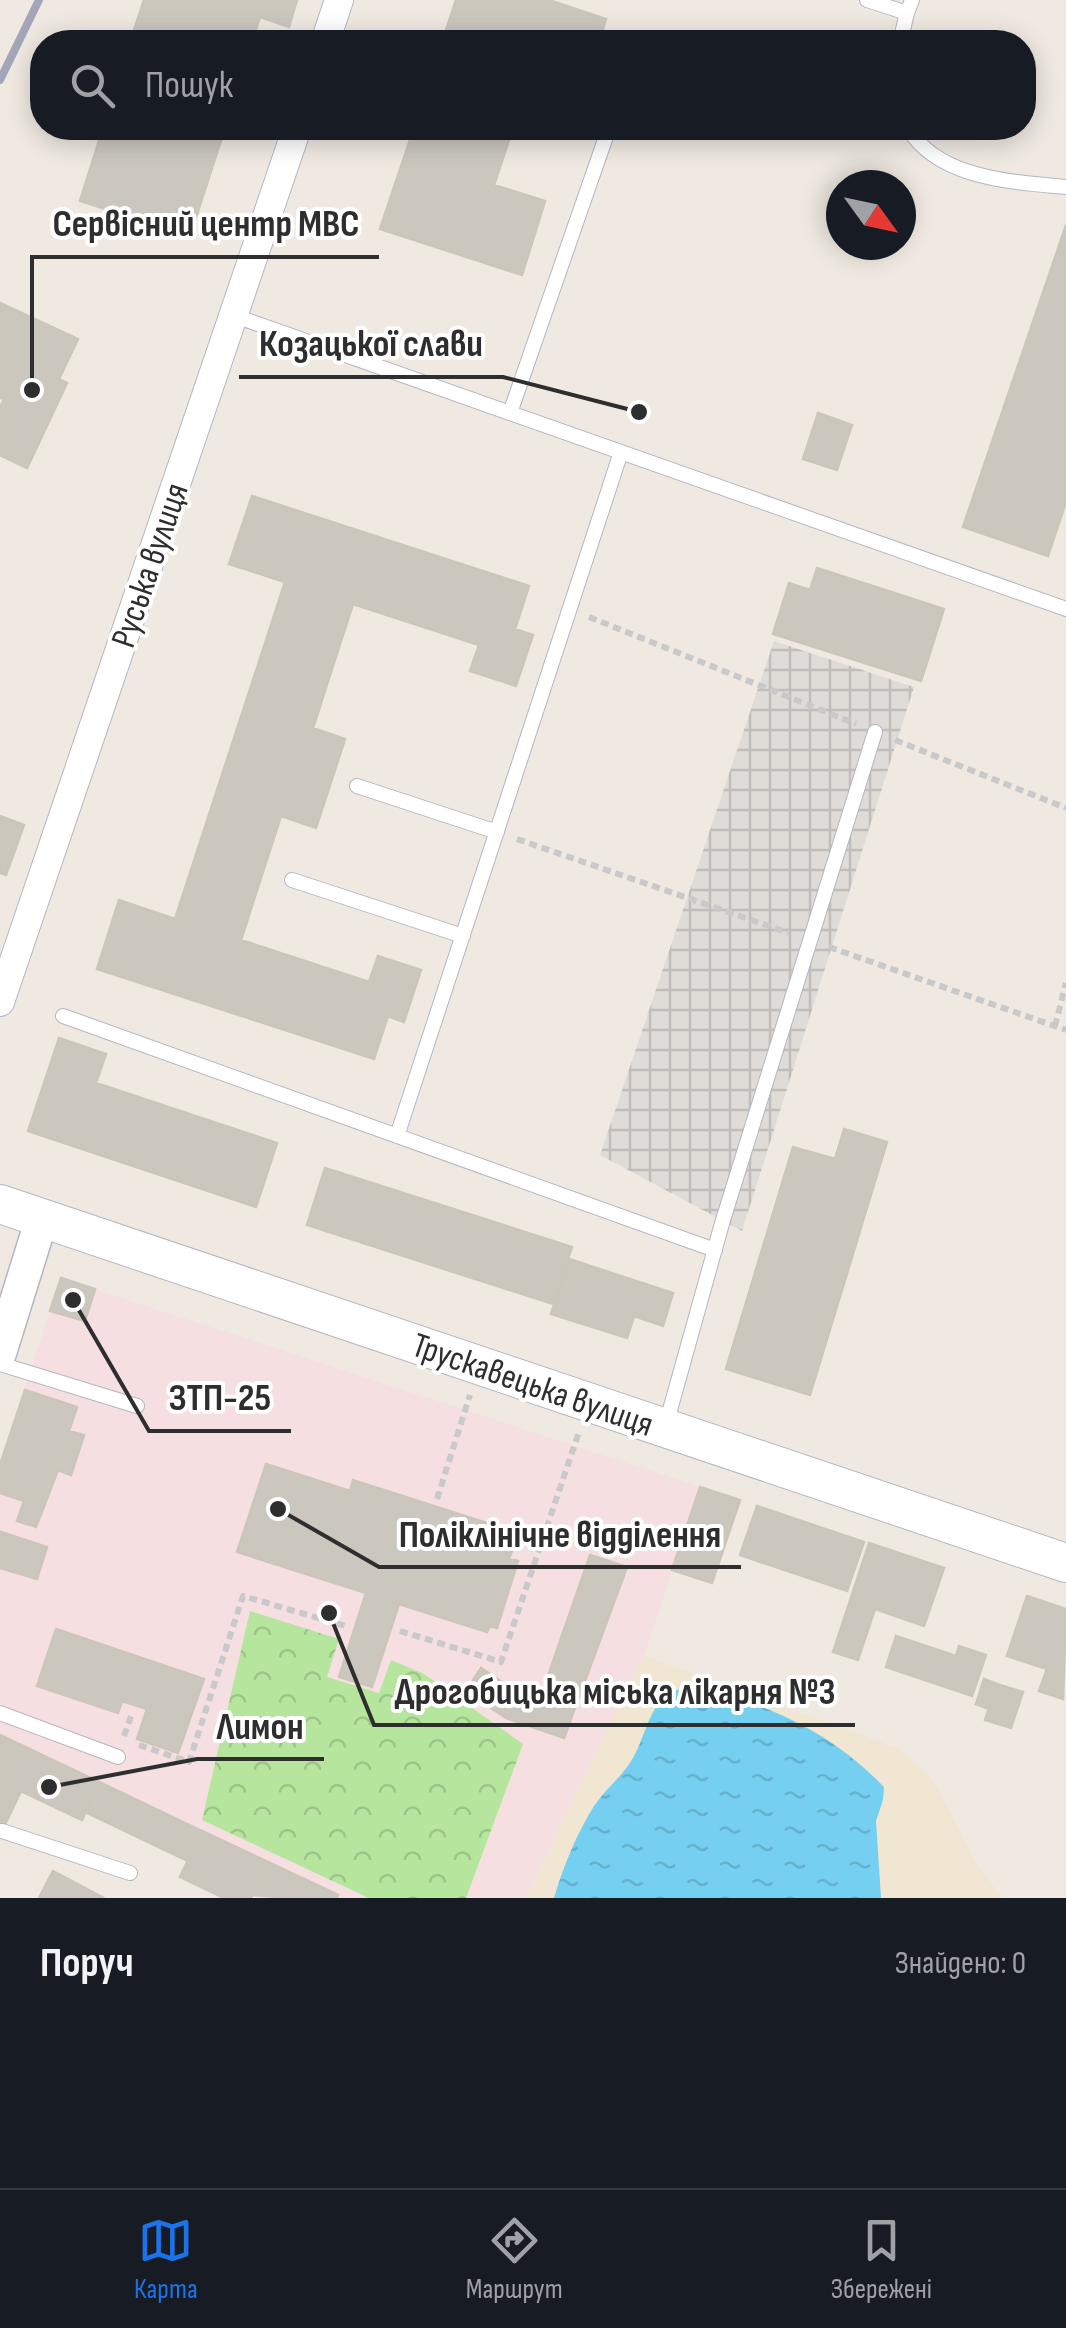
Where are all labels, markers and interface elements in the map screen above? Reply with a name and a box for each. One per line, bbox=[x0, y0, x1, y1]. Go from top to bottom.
search box bbox=[30, 30, 1036, 140]
icon: search bbox=[65, 58, 120, 113]
text: Пошук bbox=[145, 63, 233, 108]
north arrow bbox=[826, 170, 916, 260]
callout: Сервісний центр МВС bbox=[32, 189, 379, 257]
text: Сервісний центр МВС bbox=[52, 202, 360, 247]
callout: Козацької слави bbox=[239, 309, 503, 377]
text: Козацької слави bbox=[259, 322, 483, 367]
street label: Руська вулиця bbox=[102, 478, 199, 653]
street label: Трускавецька вулиця bbox=[406, 1324, 659, 1447]
callout: ЗТП-25 bbox=[149, 1363, 291, 1431]
text: ЗТП-25 bbox=[169, 1376, 271, 1421]
callout: Поліклінічне відділення bbox=[379, 1499, 741, 1567]
text: Поліклінічне відділення bbox=[399, 1513, 721, 1558]
callout: Дрогобицька міська лікарня №3 bbox=[374, 1657, 855, 1725]
text: Дрогобицька міська лікарня №3 bbox=[394, 1670, 836, 1715]
callout: Лимон bbox=[197, 1691, 324, 1759]
text: Лимон bbox=[215, 1705, 304, 1750]
text: Поруч bbox=[40, 1938, 134, 1989]
text: Знайдено: 0 bbox=[895, 1944, 1026, 1983]
tab: Карта bbox=[134, 2213, 198, 2306]
tab: Маршрут bbox=[466, 2213, 563, 2306]
tab: Збережені bbox=[831, 2213, 932, 2306]

